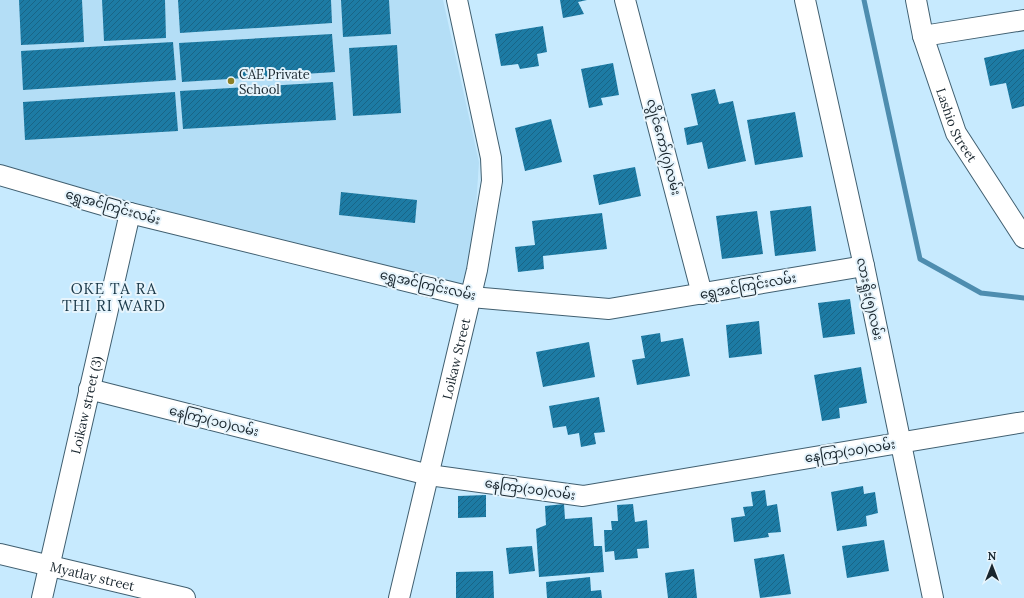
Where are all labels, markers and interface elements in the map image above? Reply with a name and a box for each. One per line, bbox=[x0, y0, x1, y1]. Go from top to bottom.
place label: CAE Private School bbox=[239, 66, 310, 98]
marker: CAE Private School bbox=[226, 76, 236, 86]
street label: Lashio Street bbox=[933, 86, 981, 165]
street label: လွိုင်ကော်(၇)လမ်း bbox=[641, 97, 685, 198]
street label: ရွှေအင်ကြင်းလမ်း bbox=[63, 185, 162, 231]
street label: လားရှိုး(၅)လမ်း bbox=[851, 256, 887, 342]
street label: ရွှေအင်ကြင်းလမ်း bbox=[378, 266, 478, 306]
street label: ရွှေအင်ကြင်းလမ်း bbox=[698, 269, 798, 305]
district label: OKE TA RA THI RI WARD bbox=[62, 279, 166, 315]
street label: Loikaw Street bbox=[438, 316, 474, 401]
street label: Loikaw street (3) bbox=[67, 354, 106, 456]
street label: နေကြာ(၁၀)လမ်း bbox=[167, 402, 260, 442]
street label: နေကြာ(၁၀)လမ်း bbox=[804, 435, 897, 469]
street label: နေကြာ(၁၀)လမ်း bbox=[483, 474, 576, 506]
north arrow bbox=[972, 546, 1012, 586]
text: N bbox=[988, 549, 997, 563]
street label: Myatlay street bbox=[48, 558, 136, 594]

